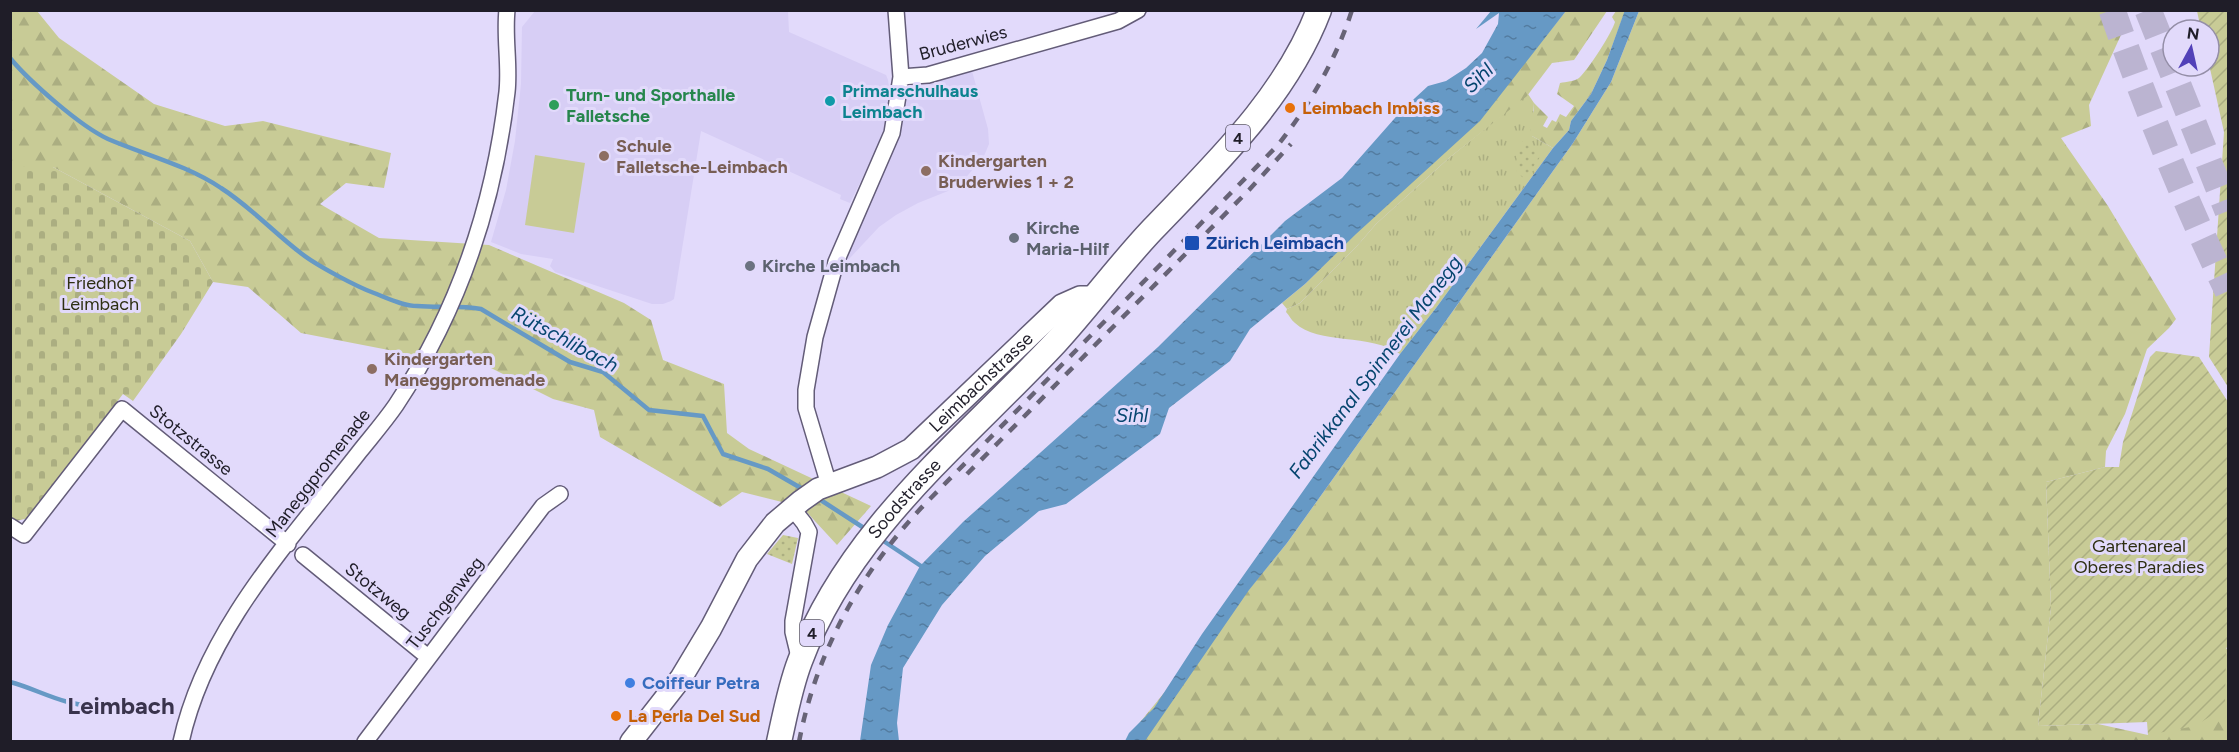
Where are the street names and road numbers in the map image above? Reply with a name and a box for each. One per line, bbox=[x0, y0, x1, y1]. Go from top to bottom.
street label: Bruderwies bbox=[917, 21, 1009, 65]
road number: 4 bbox=[1226, 125, 1250, 151]
street label: Leimbachstrasse bbox=[924, 327, 1038, 437]
street label: Stotzstrasse bbox=[145, 400, 237, 480]
street label: Maneggpromenade bbox=[261, 404, 375, 542]
street label: Soodstrasse bbox=[863, 454, 946, 543]
street label: Tuschgenweg bbox=[402, 552, 488, 654]
street label: Stotzweg bbox=[341, 558, 415, 624]
road number: 4 bbox=[800, 620, 824, 646]

